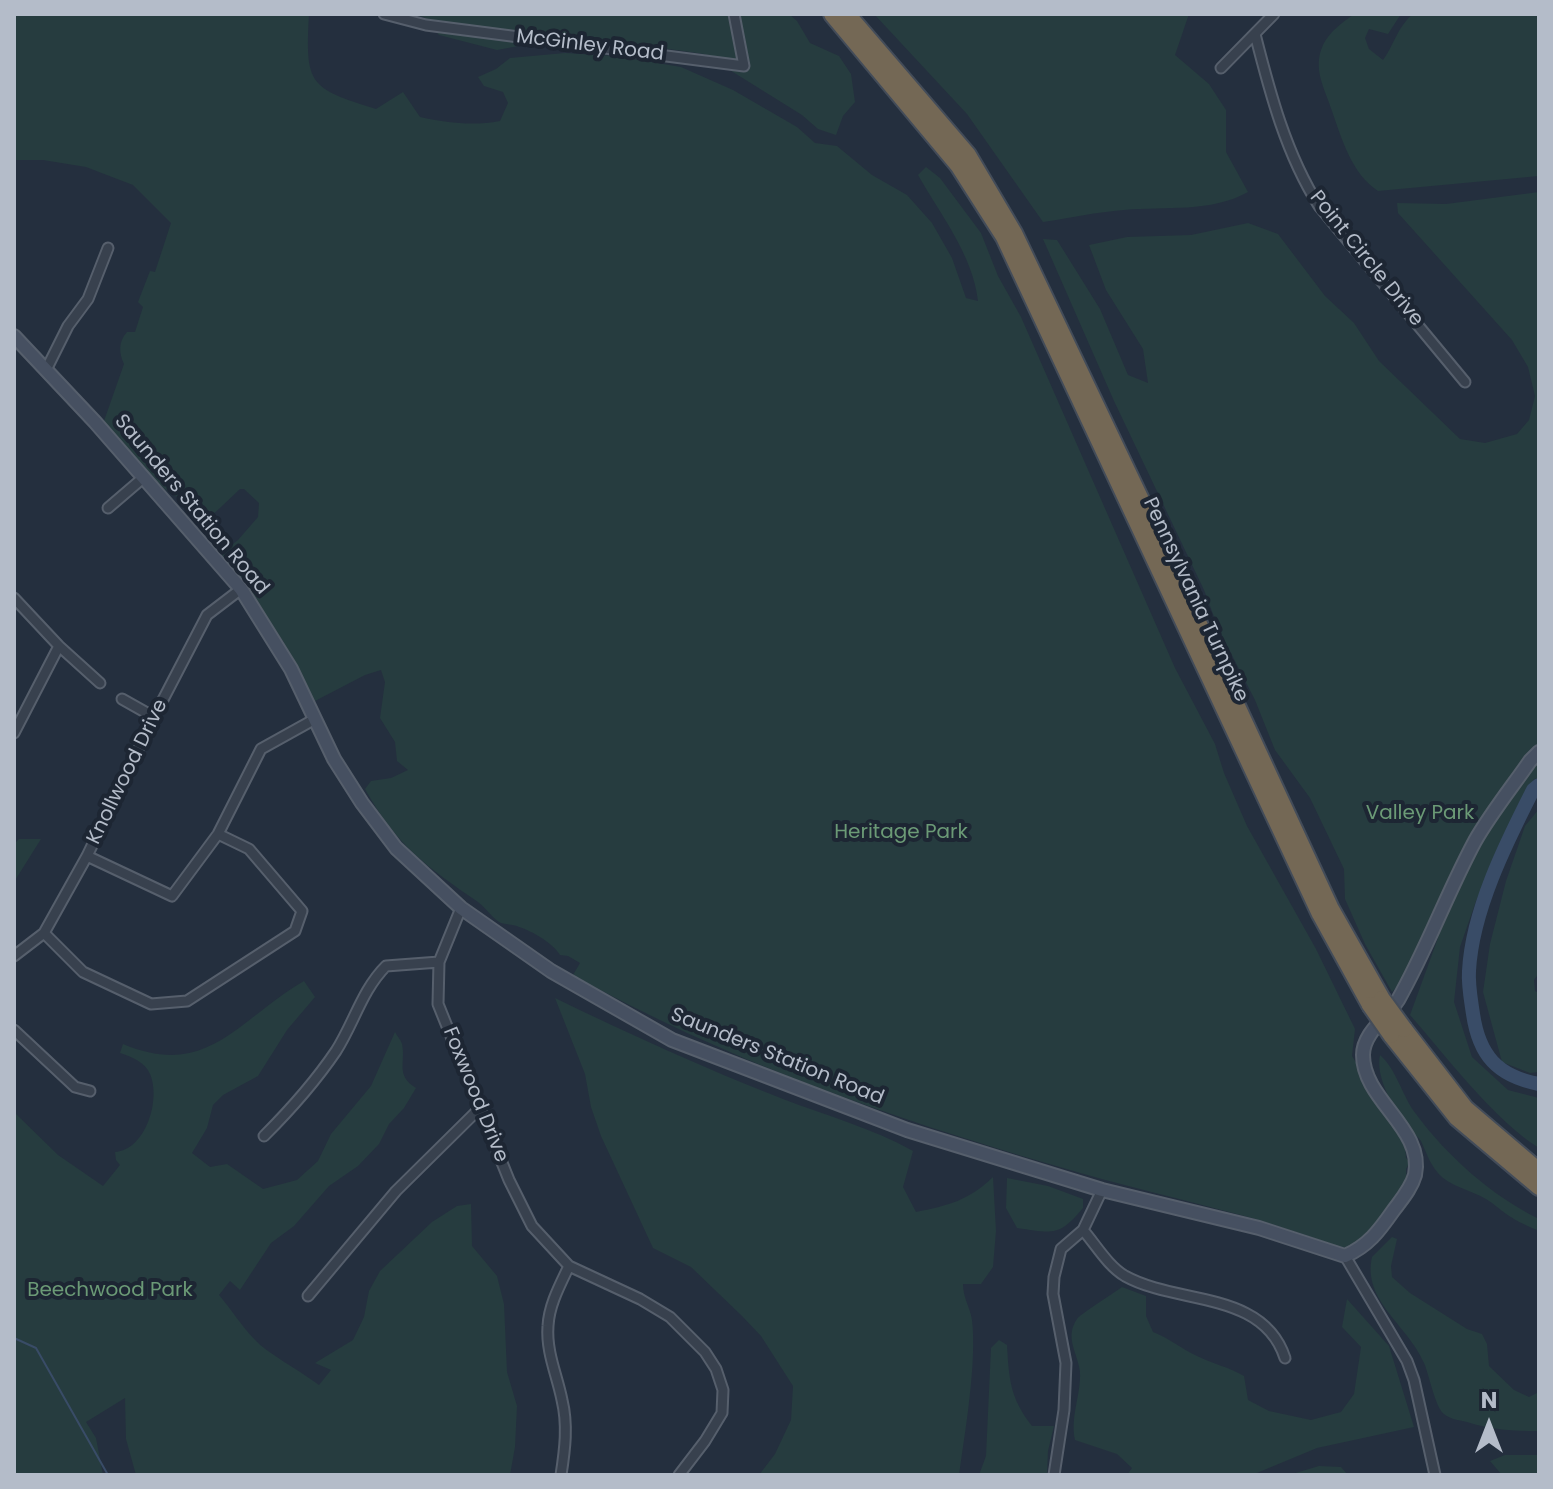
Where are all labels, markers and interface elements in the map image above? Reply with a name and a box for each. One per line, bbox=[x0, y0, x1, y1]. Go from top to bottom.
street label: McGinley Road bbox=[515, 25, 665, 67]
street label: Point Circle Drive bbox=[1304, 186, 1428, 332]
street label: Saunders Station Road bbox=[109, 410, 273, 600]
street label: Pennsylvania Turnpike bbox=[1137, 494, 1253, 706]
street label: Knollwood Drive bbox=[82, 696, 174, 848]
park label: Valley Park bbox=[1366, 802, 1474, 826]
park label: Heritage Park bbox=[834, 821, 968, 845]
street label: Saunders Station Road bbox=[667, 1003, 887, 1111]
street label: Foxwood Drive bbox=[437, 1024, 513, 1166]
park label: Beechwood Park bbox=[27, 1279, 193, 1303]
north arrow bbox=[1449, 1385, 1529, 1465]
text: N bbox=[1481, 1385, 1497, 1416]

